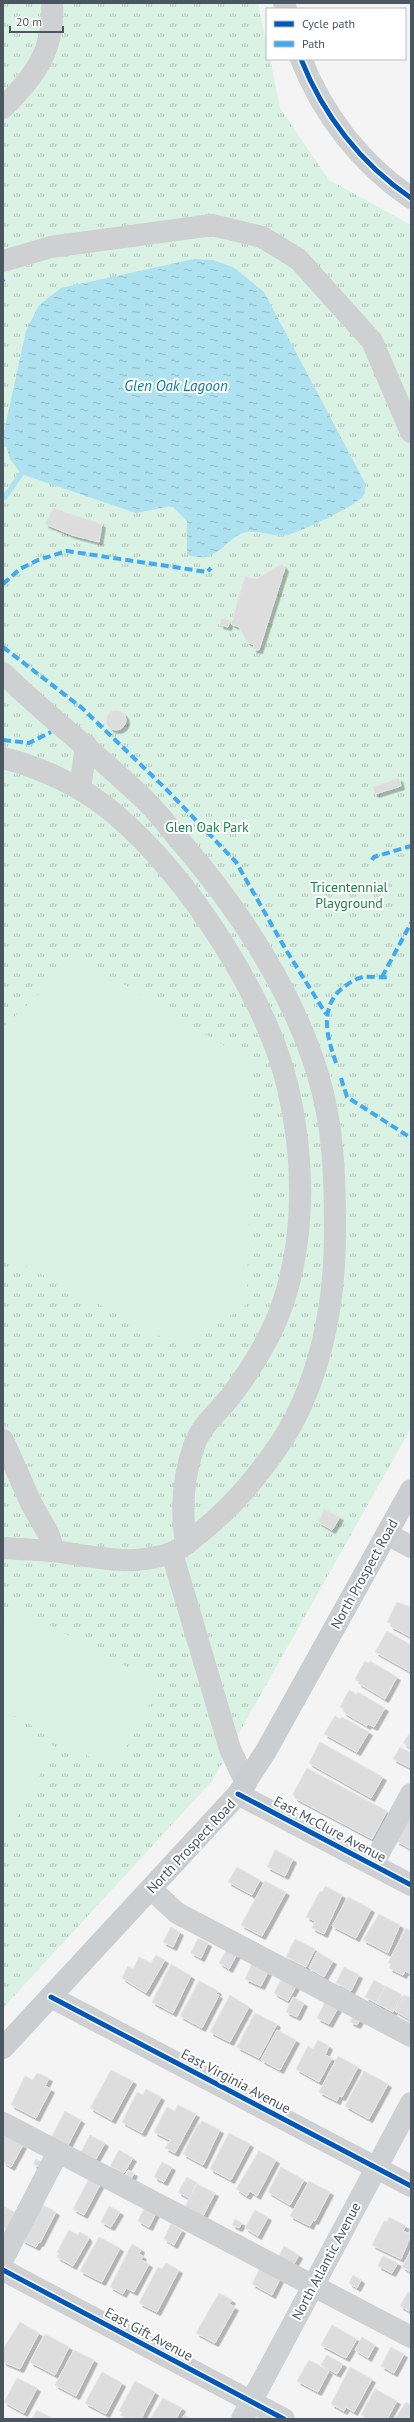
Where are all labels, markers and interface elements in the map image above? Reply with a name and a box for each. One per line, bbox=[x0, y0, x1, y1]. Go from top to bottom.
scale bar bbox=[10, 8, 63, 34]
legend bbox=[266, 8, 406, 60]
text: 20 m bbox=[16, 14, 42, 29]
text: Cycle path bbox=[302, 16, 355, 31]
text: Path bbox=[302, 36, 325, 51]
water label: Glen Oak Lagoon bbox=[124, 376, 228, 395]
park label: Glen Oak Park bbox=[165, 818, 249, 836]
park label: Tricentennial Playground bbox=[310, 878, 388, 912]
street label: North Prospect Road bbox=[326, 1516, 402, 1632]
street label: East McClure Avenue bbox=[271, 1792, 389, 1866]
street label: North Prospect Road bbox=[143, 1795, 239, 1897]
street label: East Virginia Avenue bbox=[178, 2045, 294, 2117]
street label: North Atlantic Avenue bbox=[287, 2199, 365, 2323]
street label: East Gift Avenue bbox=[102, 2303, 196, 2365]

